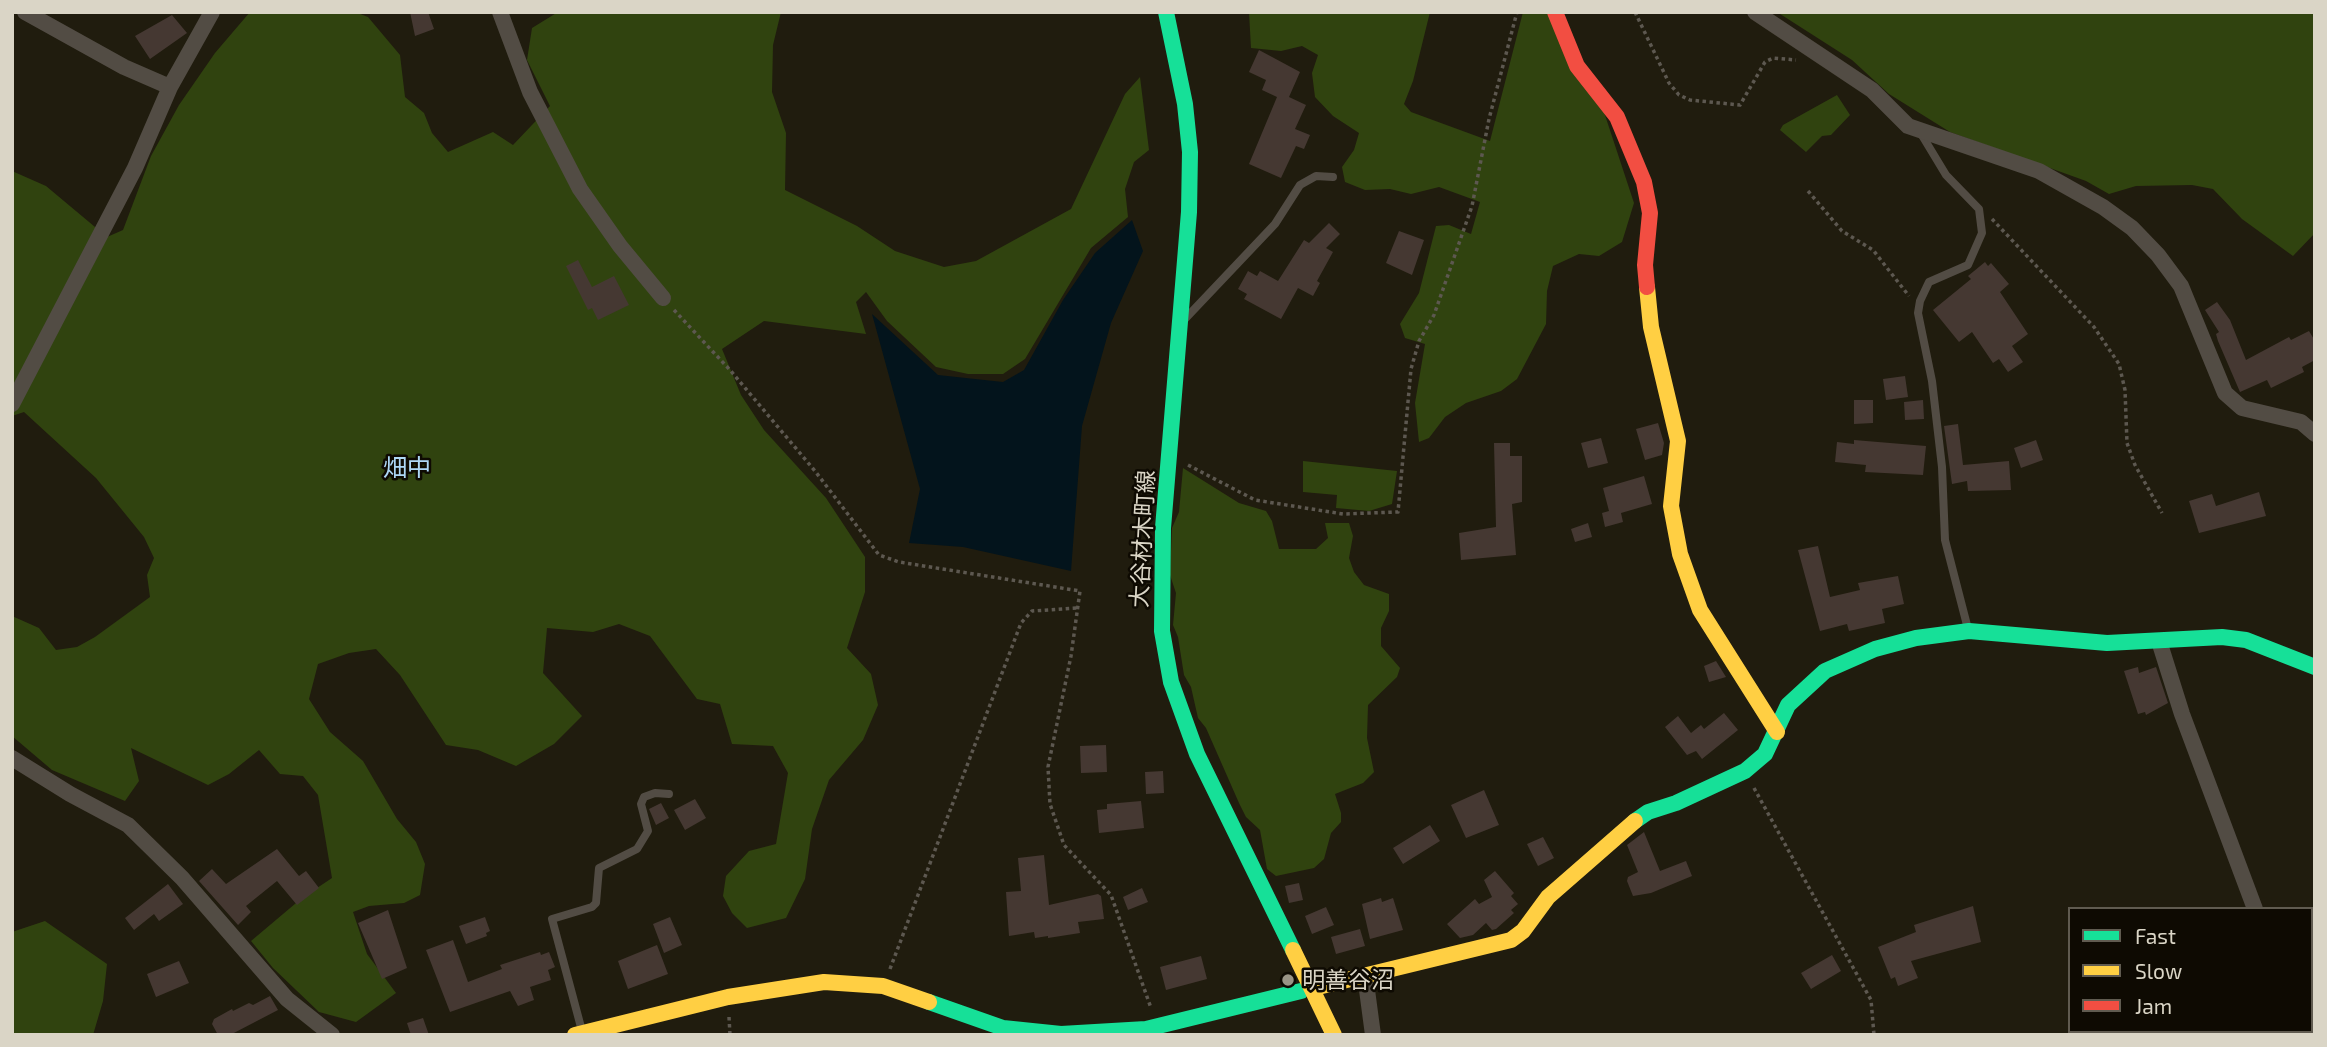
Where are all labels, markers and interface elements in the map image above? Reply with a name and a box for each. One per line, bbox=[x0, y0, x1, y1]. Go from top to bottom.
district label: 畑中 bbox=[383, 454, 431, 482]
street label: 大谷材木町線 bbox=[1126, 469, 1160, 609]
legend bbox=[2068, 907, 2313, 1033]
text: Fast bbox=[2135, 923, 2176, 948]
text: Slow bbox=[2135, 958, 2182, 983]
place label: 明善谷沼 bbox=[1302, 966, 1394, 994]
marker: 明善谷沼 bbox=[1280, 972, 1296, 988]
text: Jam bbox=[2135, 993, 2172, 1018]

